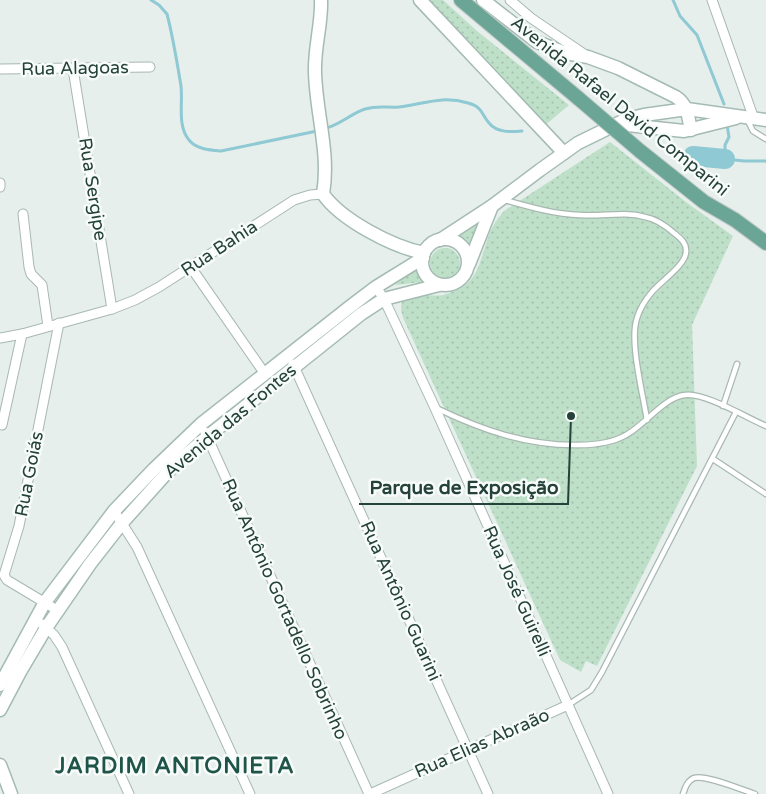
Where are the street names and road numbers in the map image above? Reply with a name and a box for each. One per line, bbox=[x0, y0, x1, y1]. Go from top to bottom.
street label: Avenida Rafael David Comparini bbox=[507, 11, 733, 201]
street label: Rua Alagoas bbox=[21, 56, 129, 80]
street label: Rua Sergipe bbox=[74, 136, 112, 242]
street label: Rua Bahia bbox=[177, 215, 261, 281]
street label: Avenida das Fontes bbox=[159, 359, 301, 483]
street label: Rua Goiás bbox=[10, 429, 48, 519]
street label: Rua Antônio Gortadello Sobrinho bbox=[217, 475, 353, 743]
street label: Rua Antônio Guarini bbox=[356, 518, 446, 684]
street label: Rua José Guirelli bbox=[478, 522, 556, 660]
street label: Rua Elias Abraão bbox=[411, 703, 553, 783]

